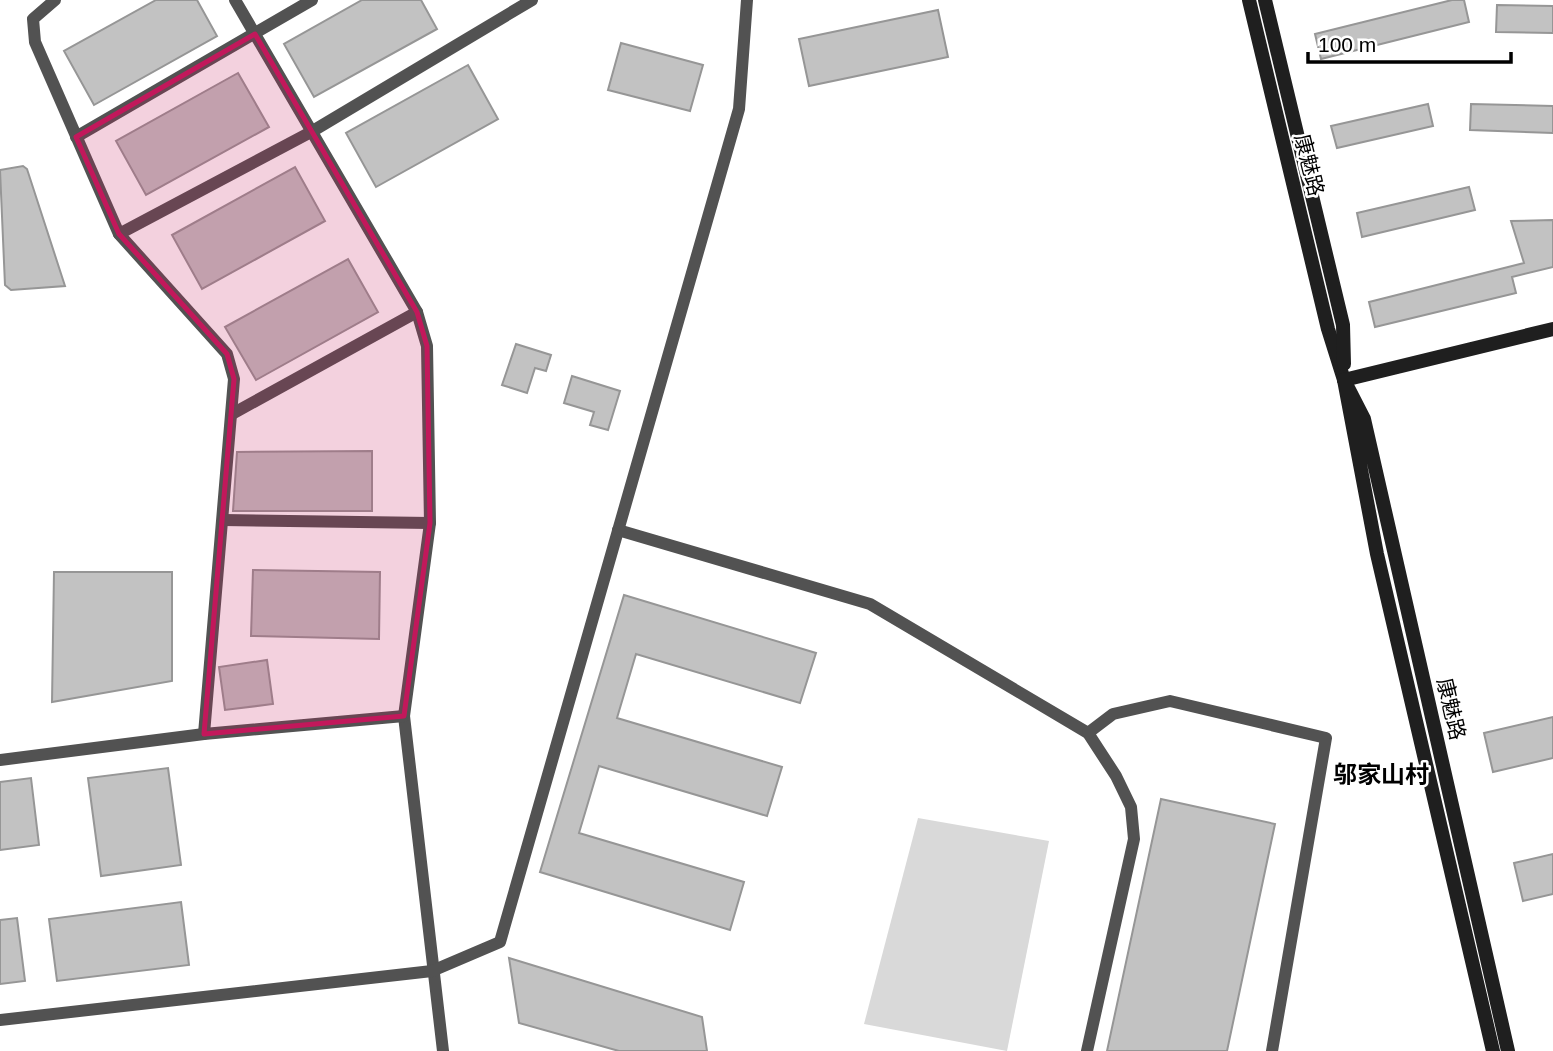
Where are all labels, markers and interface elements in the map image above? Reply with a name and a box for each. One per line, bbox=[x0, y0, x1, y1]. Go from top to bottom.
scale bar bbox=[1308, 21, 1511, 65]
text: 100 m bbox=[1318, 33, 1376, 56]
street label: 康魅路 bbox=[1291, 132, 1328, 198]
street label: 康魅路 bbox=[1433, 676, 1470, 742]
district label: 邬家山村 bbox=[1333, 761, 1429, 788]

